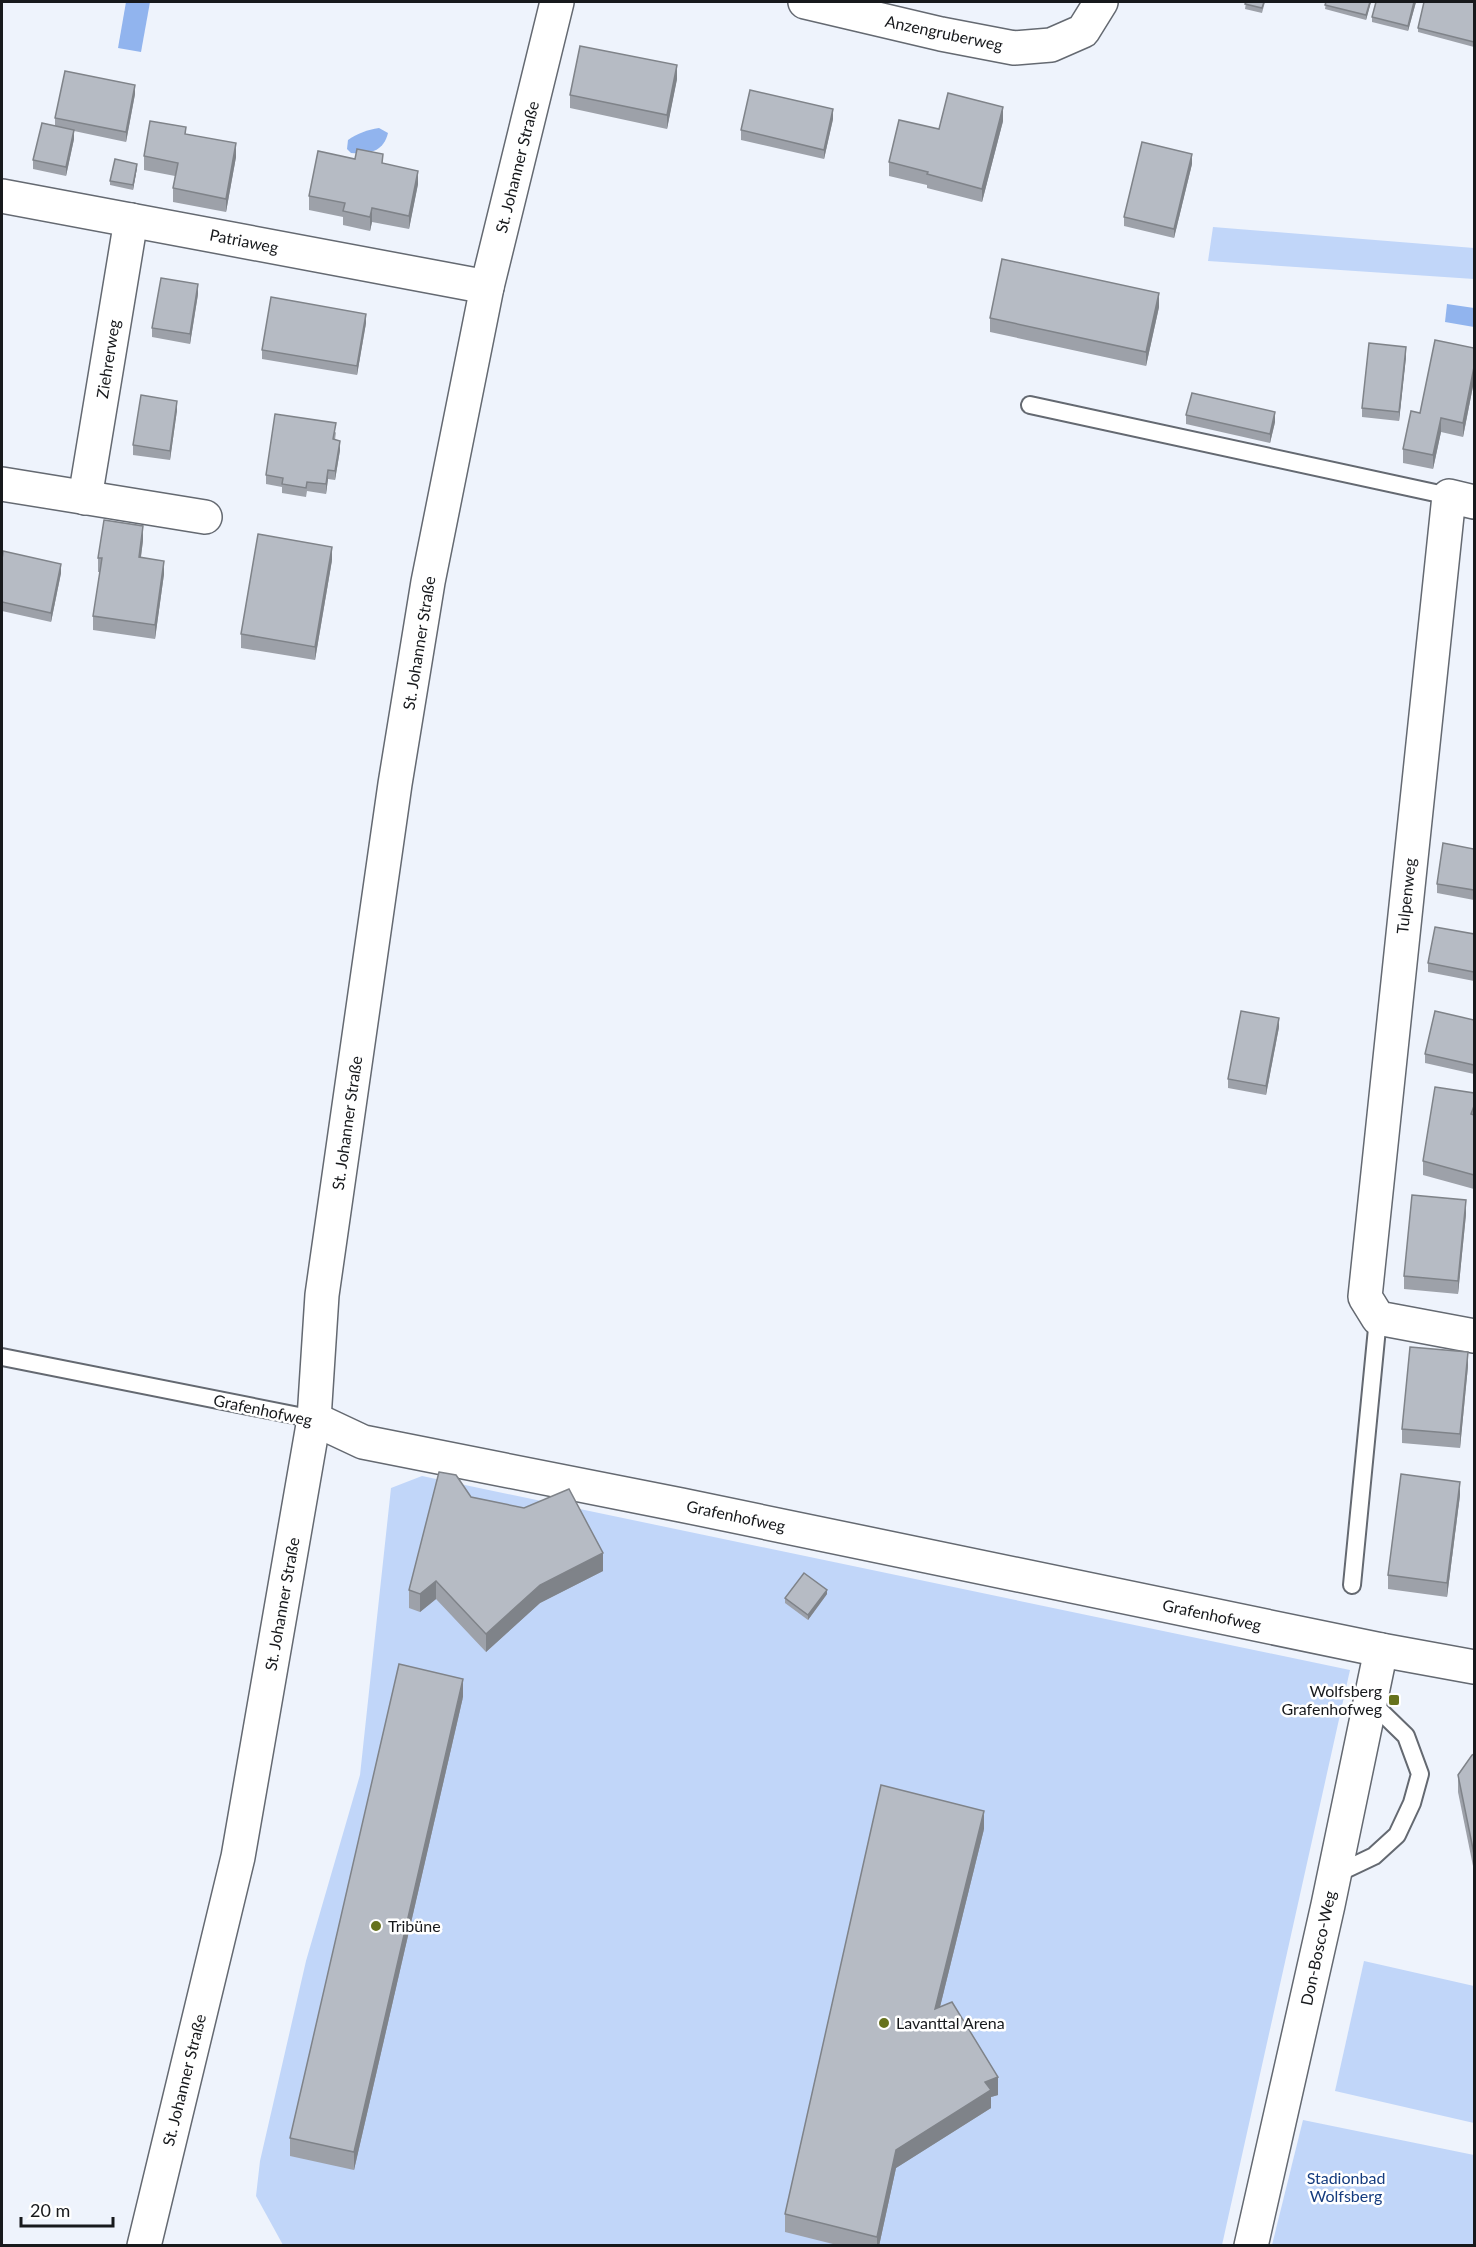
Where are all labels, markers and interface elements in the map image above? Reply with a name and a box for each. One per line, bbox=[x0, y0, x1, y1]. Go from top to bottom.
street label: Anzengruberweg bbox=[884, 11, 1005, 54]
street label: St. Johanner Straße bbox=[491, 99, 542, 235]
street label: Patriaweg bbox=[208, 225, 280, 256]
street label: Ziehrerweg bbox=[92, 318, 123, 400]
street label: St. Johanner Straße bbox=[399, 575, 438, 711]
street label: Tulpenweg bbox=[1392, 857, 1419, 935]
street label: St. Johanner Straße bbox=[328, 1055, 365, 1191]
street label: Grafenhofweg bbox=[212, 1390, 314, 1429]
street label: Grafenhofweg bbox=[685, 1496, 787, 1535]
street label: St. Johanner Straße bbox=[260, 1536, 303, 1672]
street label: Grafenhofweg bbox=[1161, 1595, 1263, 1634]
place label: Wolfsberg Grafenhofweg bbox=[1282, 1681, 1382, 1718]
marker: Wolfsberg Grafenhofweg bbox=[1387, 1693, 1401, 1707]
street label: Don-Bosco-Weg bbox=[1296, 1889, 1339, 2007]
place label: Tribüne bbox=[388, 1916, 441, 1935]
marker: Tribüne bbox=[369, 1919, 383, 1933]
street label: St. Johanner Straße bbox=[158, 2012, 209, 2148]
place label: Lavanttal Arena bbox=[896, 2013, 1005, 2032]
marker: Lavanttal Arena bbox=[877, 2016, 891, 2030]
park label: Stadionbad Wolfsberg bbox=[1307, 2168, 1385, 2205]
scale bar bbox=[21, 2190, 112, 2228]
text: 20 m bbox=[30, 2199, 70, 2221]

